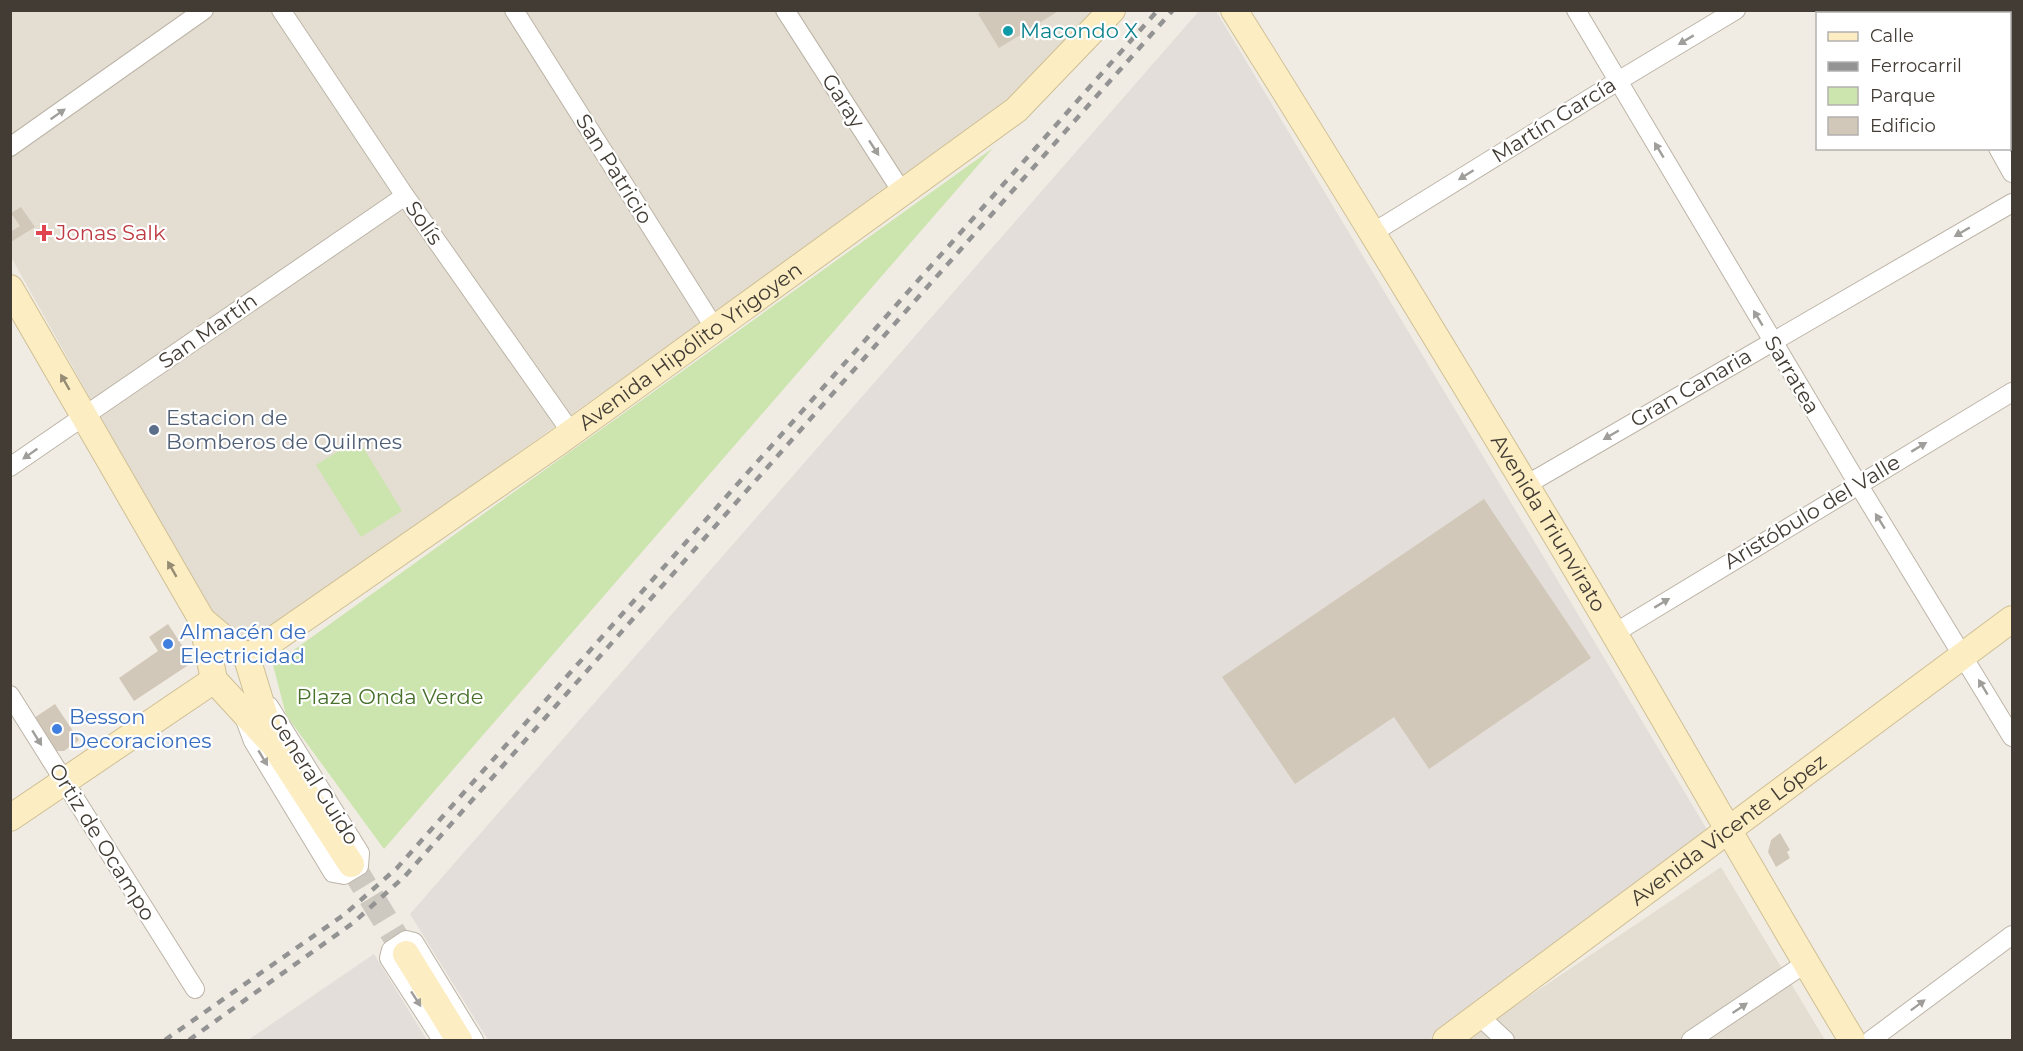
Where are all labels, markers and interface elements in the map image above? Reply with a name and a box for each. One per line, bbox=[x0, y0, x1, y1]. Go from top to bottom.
legend bbox=[1816, 12, 2011, 150]
place label: Macondo X bbox=[1020, 18, 1138, 43]
marker: Macondo X bbox=[1001, 24, 1015, 38]
text: Calle bbox=[1870, 25, 1914, 47]
one-way arrow bbox=[1677, 35, 1694, 45]
text: Ferrocarril bbox=[1870, 55, 1962, 77]
street label: Garay bbox=[817, 69, 870, 133]
street label: Martín García bbox=[1487, 71, 1620, 168]
text: Parque bbox=[1870, 85, 1936, 107]
one-way arrow bbox=[51, 108, 66, 120]
street label: San Patricio bbox=[571, 109, 658, 228]
text: Edificio bbox=[1870, 115, 1936, 137]
one-way arrow bbox=[868, 139, 879, 156]
one-way arrow bbox=[1654, 141, 1664, 158]
one-way arrow bbox=[1458, 170, 1474, 181]
street label: Solís bbox=[401, 196, 448, 249]
place label: Jonas Salk bbox=[55, 220, 166, 245]
marker: Jonas Salk bbox=[37, 226, 51, 240]
one-way arrow bbox=[1953, 227, 1970, 237]
street label: Avenida Hipólito Yrigoyen bbox=[573, 256, 807, 435]
street label: San Martín bbox=[154, 287, 262, 374]
one-way arrow bbox=[1753, 310, 1764, 326]
street label: Sarratea bbox=[1759, 331, 1825, 418]
street label: Gran Canaria bbox=[1626, 343, 1756, 432]
one-way arrow bbox=[60, 373, 70, 390]
place label: Estacion de Bomberos de Quilmes bbox=[166, 405, 402, 454]
marker: Estacion de Bomberos de Quilmes bbox=[147, 423, 161, 437]
street label: Avenida Triunvirato bbox=[1486, 430, 1612, 616]
one-way arrow bbox=[1602, 430, 1619, 440]
one-way arrow bbox=[1911, 442, 1927, 453]
one-way arrow bbox=[23, 448, 39, 460]
street label: Aristóbulo del Valle bbox=[1719, 449, 1904, 574]
one-way arrow bbox=[1875, 513, 1886, 529]
one-way arrow bbox=[168, 561, 178, 578]
one-way arrow bbox=[1654, 598, 1670, 609]
place label: Almacén de Electricidad bbox=[180, 619, 306, 668]
marker: Almacén de Electricidad bbox=[161, 637, 175, 651]
one-way arrow bbox=[1977, 679, 1988, 695]
park label: Plaza Onda Verde bbox=[297, 684, 483, 709]
place label: Besson Decoraciones bbox=[69, 704, 211, 753]
street label: General Guido bbox=[264, 708, 365, 849]
marker: Besson Decoraciones bbox=[50, 722, 64, 736]
one-way arrow bbox=[31, 730, 42, 746]
street label: Avenida Vicente López bbox=[1625, 748, 1831, 911]
one-way arrow bbox=[257, 750, 268, 766]
street label: Ortiz de Ocampo bbox=[44, 758, 161, 925]
one-way arrow bbox=[410, 991, 421, 1007]
one-way arrow bbox=[1911, 1000, 1926, 1012]
one-way arrow bbox=[1731, 1002, 1747, 1014]

